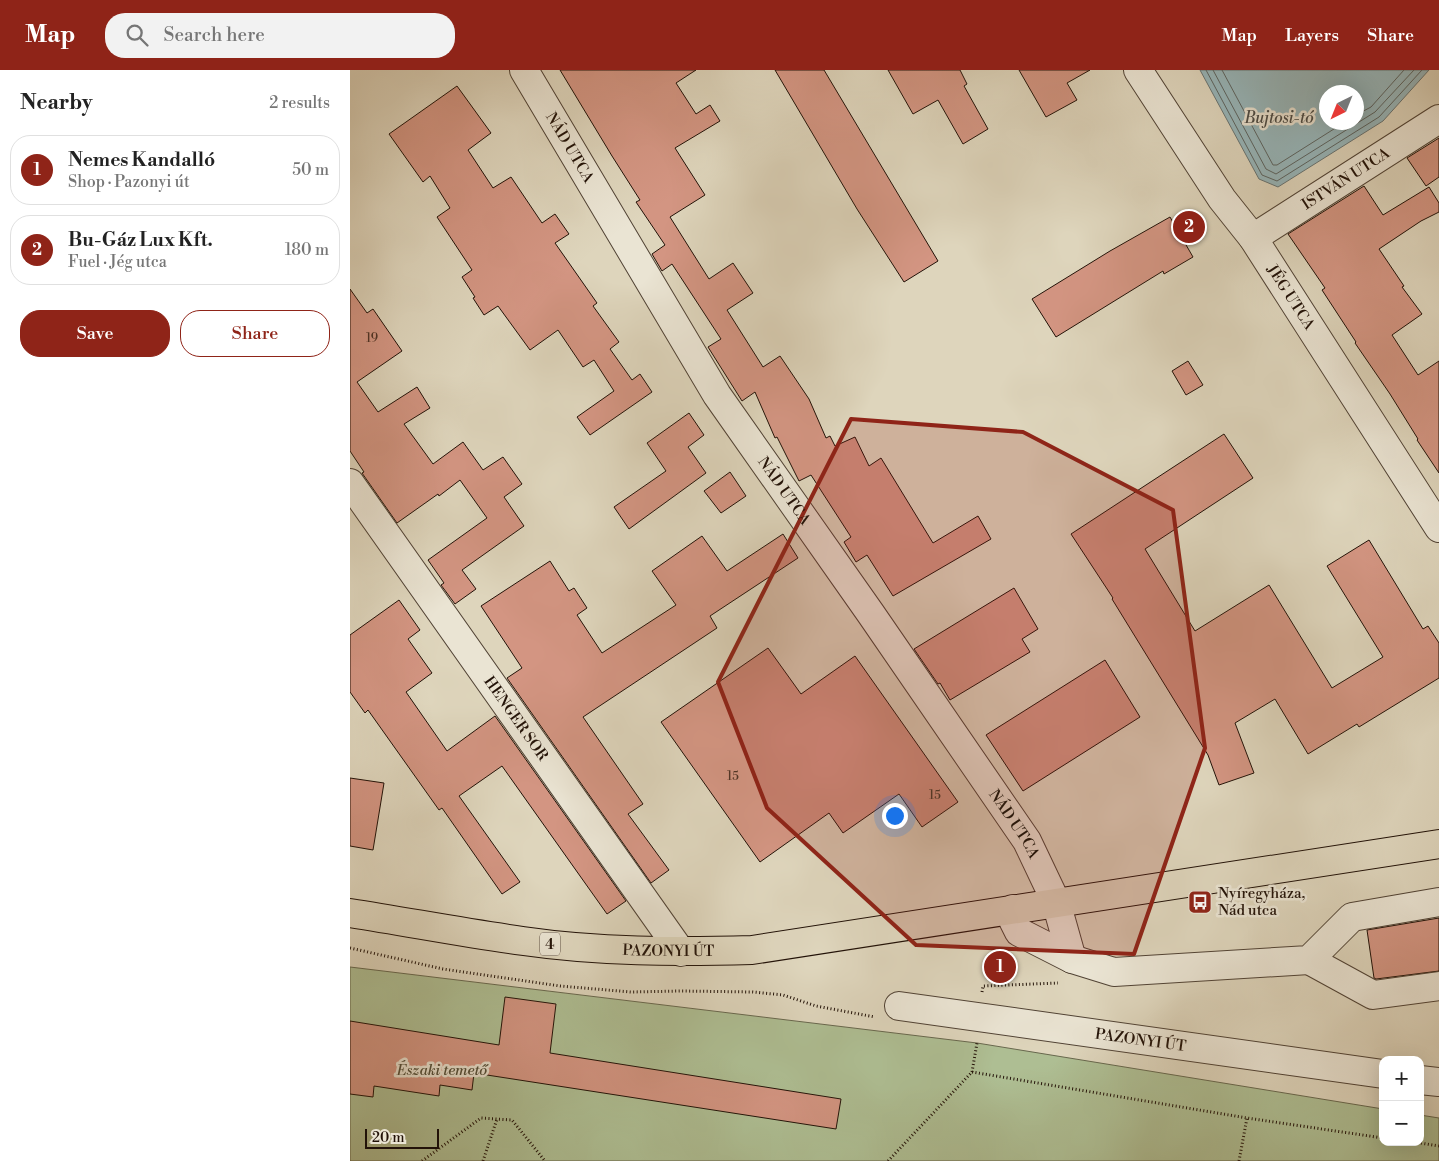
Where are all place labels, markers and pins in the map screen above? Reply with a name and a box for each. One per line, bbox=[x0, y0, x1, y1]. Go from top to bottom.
pin: 2 bbox=[1173, 208, 1205, 246]
place label: Nyíregyháza, Nád utca bbox=[1218, 884, 1305, 920]
bus stop icon: Nyíregyháza, Nád utca bbox=[1187, 889, 1213, 915]
pin: 1 bbox=[984, 948, 1016, 986]

